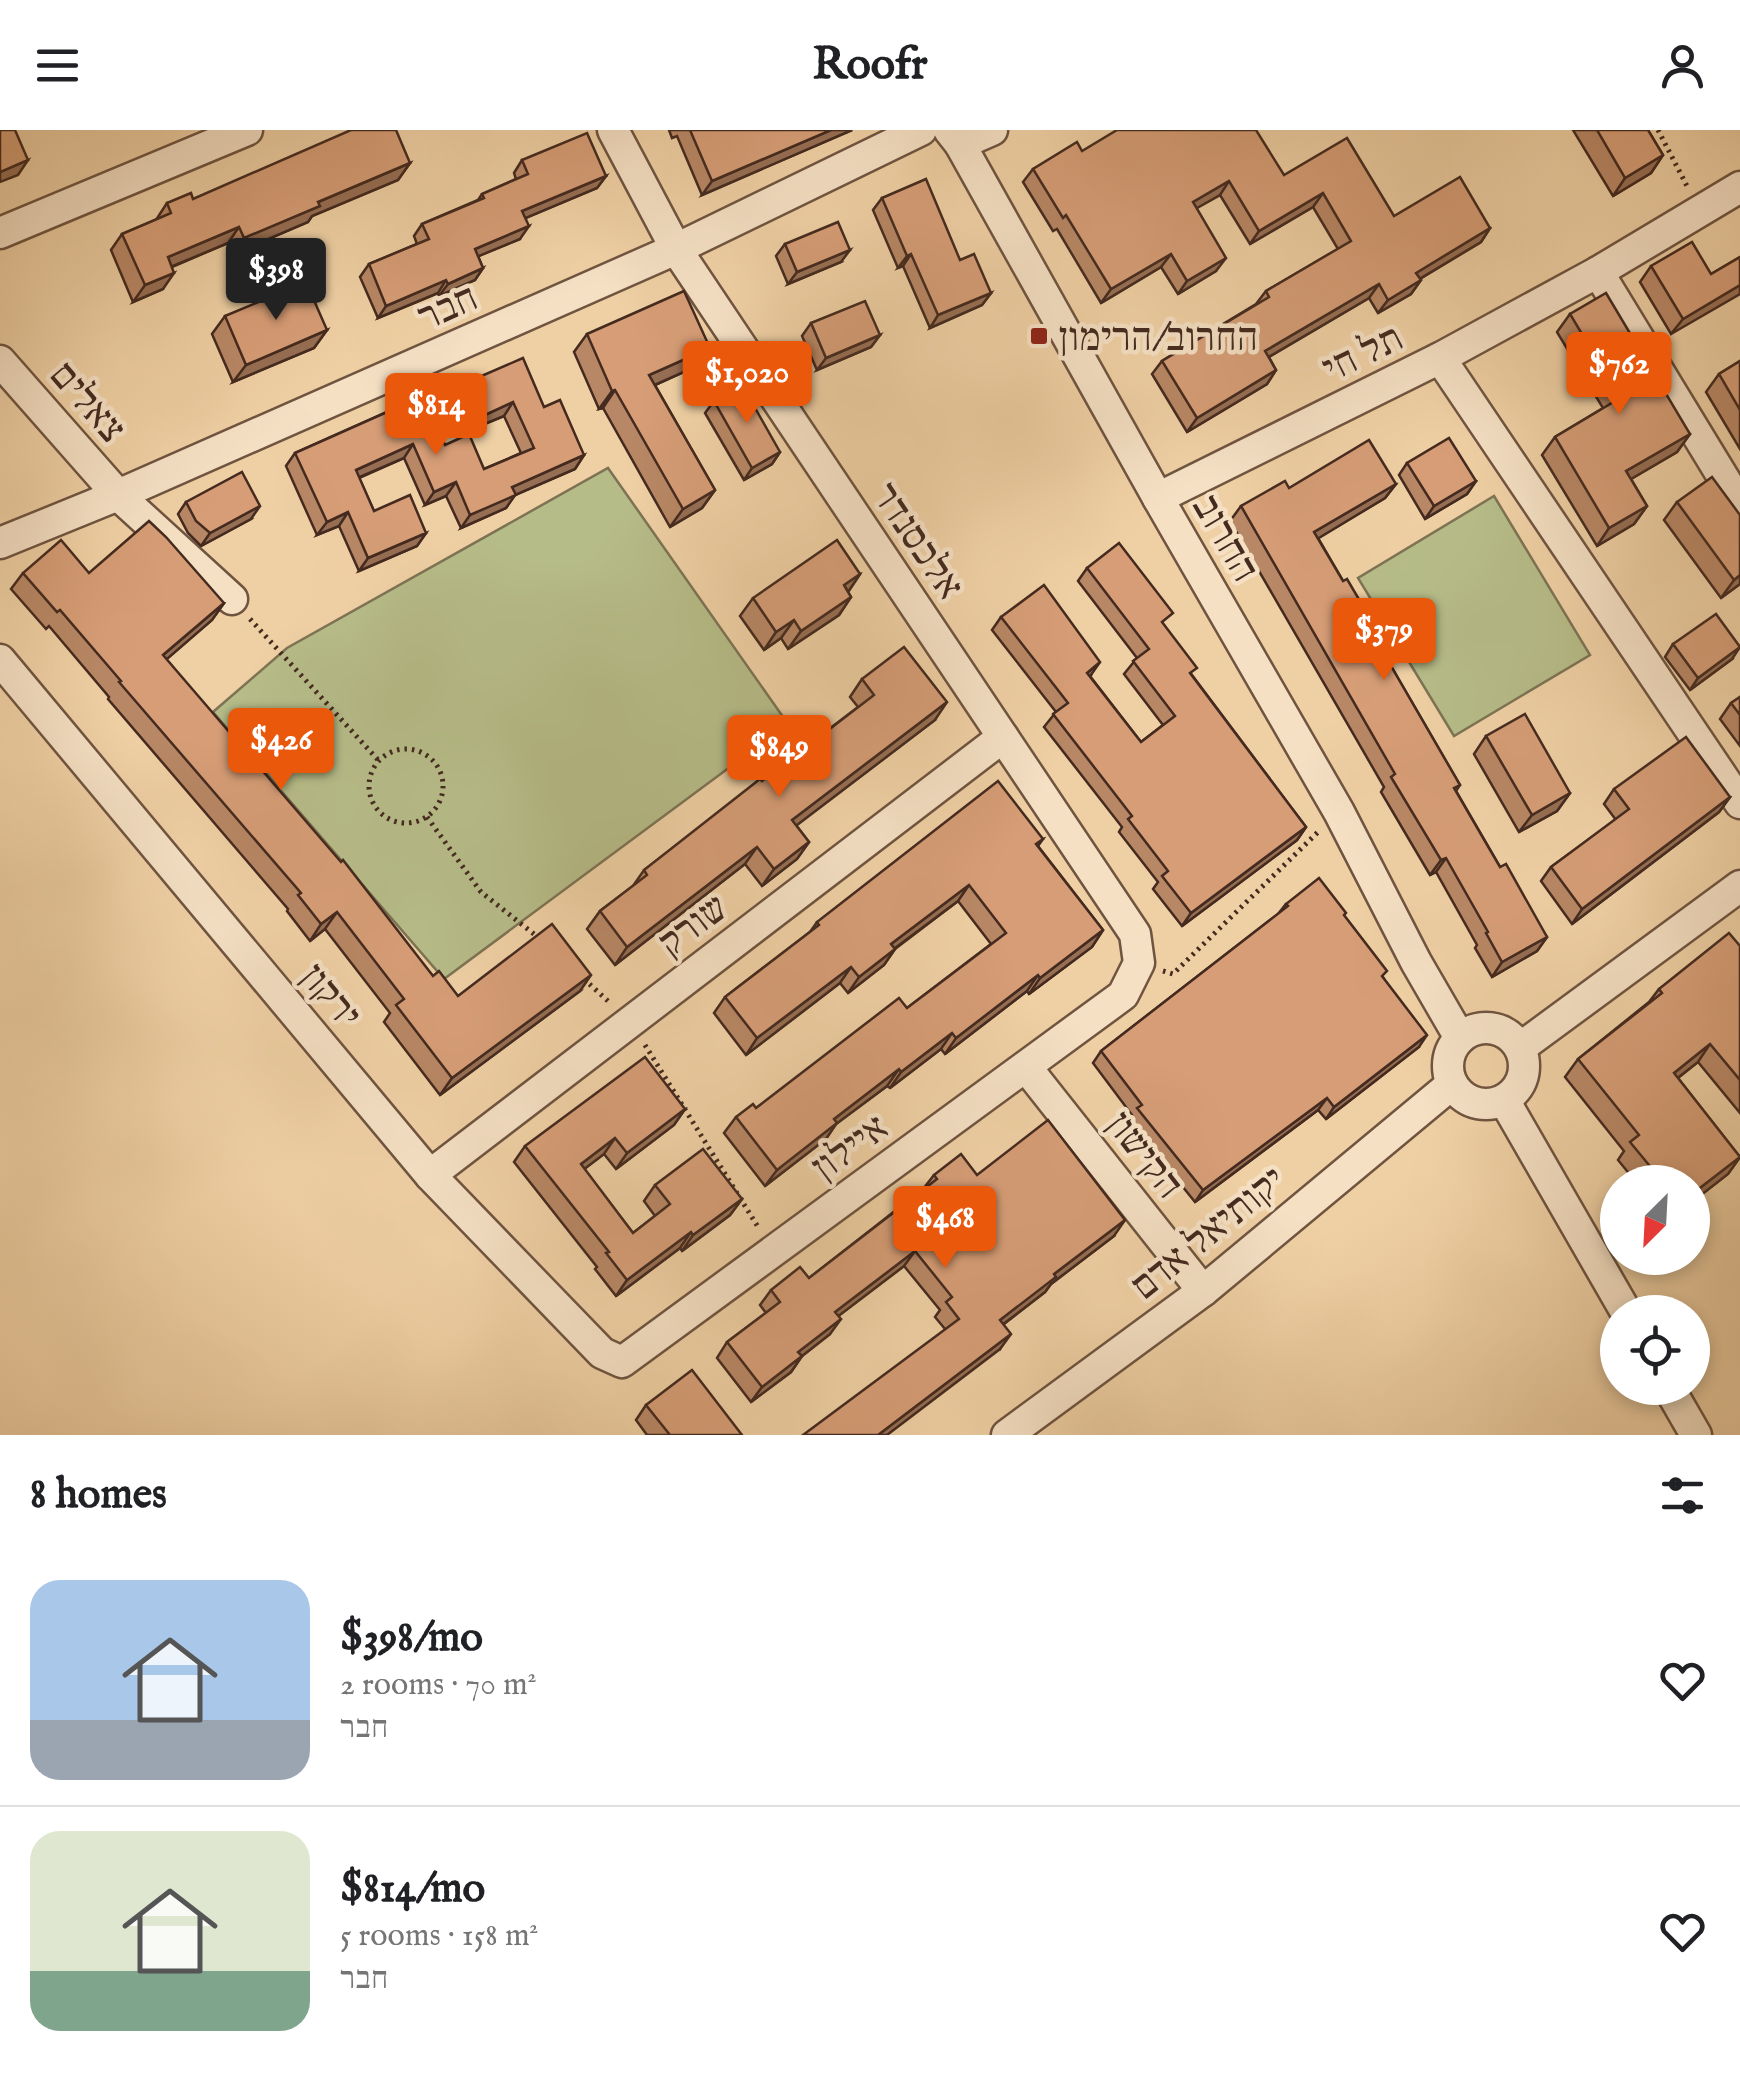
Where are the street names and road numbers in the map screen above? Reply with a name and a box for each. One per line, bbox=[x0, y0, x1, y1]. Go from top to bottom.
street label: חבר bbox=[411, 274, 486, 345]
street label: תל חי bbox=[1315, 314, 1412, 396]
street label: צאלים bbox=[37, 352, 136, 455]
street label: אלכסנדר bbox=[859, 474, 974, 610]
street label: החרוב bbox=[1179, 486, 1269, 591]
street label: שורק bbox=[649, 884, 739, 970]
street label: ירקון bbox=[287, 954, 371, 1040]
street label: הקישון bbox=[1093, 1102, 1193, 1210]
street label: איילון bbox=[803, 1104, 899, 1194]
street label: יקותיאל אדם bbox=[1121, 1157, 1297, 1313]

